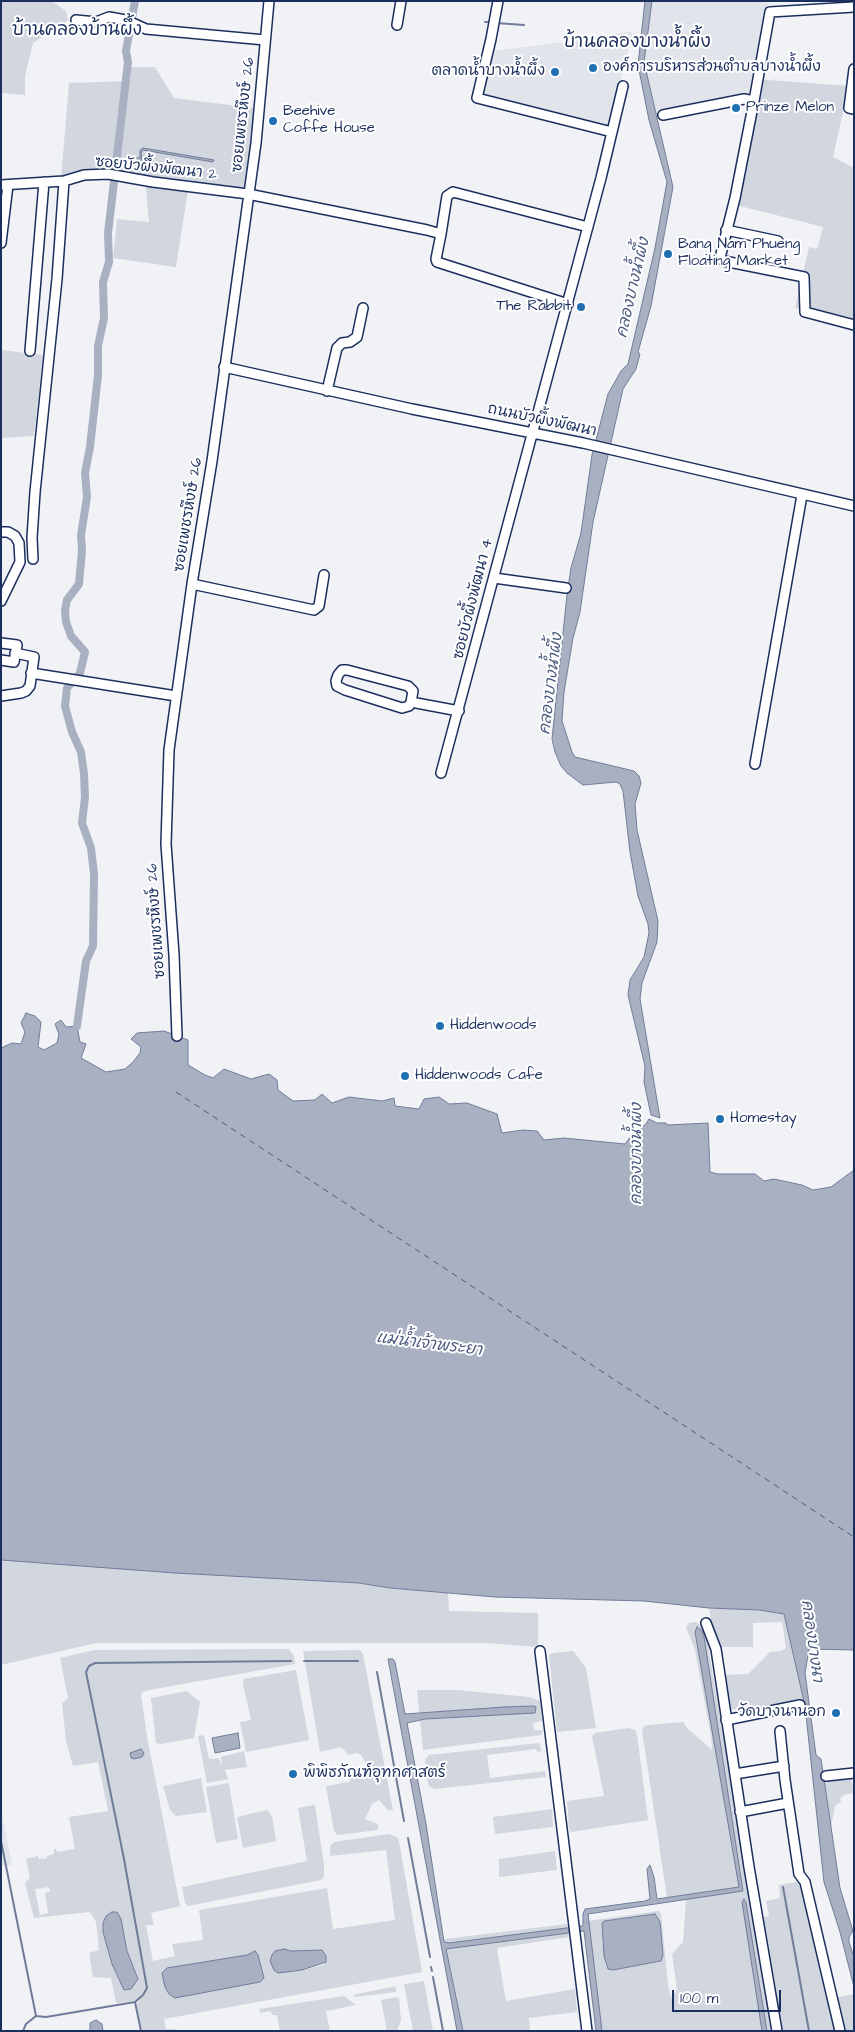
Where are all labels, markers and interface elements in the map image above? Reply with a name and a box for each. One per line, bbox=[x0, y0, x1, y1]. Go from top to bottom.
district label: บ้านคลองบ้านผึ้ง bbox=[12, 20, 142, 42]
district label: บ้านคลองบางน้ำผึ้ง bbox=[563, 32, 711, 54]
street label: ซอยเพชรหึงษ์ 26 bbox=[229, 57, 259, 173]
place label: องค์การบริหารส่วนตำบลบางน้ำผึ้ง bbox=[603, 59, 821, 77]
marker: องค์การบริหารส่วนตำบลบางน้ำผึ้ง bbox=[587, 62, 599, 74]
place label: ตลาดน้ำบางน้ำผึ้ง bbox=[432, 63, 545, 81]
marker: ตลาดน้ำบางน้ำผึ้ง bbox=[549, 66, 561, 78]
place label: Prinze Melon bbox=[746, 99, 834, 117]
marker: Prinze Melon bbox=[730, 102, 742, 114]
place label: Beehive Coffe House bbox=[283, 103, 375, 138]
marker: Beehive Coffe House bbox=[267, 115, 279, 127]
street label: ซอยบัวผึ้งพัฒนา 2 bbox=[94, 154, 218, 184]
water label: คลองบางน้ำผึ้ง bbox=[613, 236, 655, 340]
place label: Bang Nam Phueng Floating Market bbox=[678, 236, 800, 271]
marker: Bang Nam Phueng Floating Market bbox=[662, 248, 674, 260]
place label: The Rabbit bbox=[497, 298, 571, 316]
marker: The Rabbit bbox=[575, 301, 587, 313]
street label: ถนนบัวผึ้งพัฒนา bbox=[486, 401, 598, 441]
street label: ซอยเพชรหึงษ์ 26 bbox=[171, 457, 207, 573]
street label: ซอยบัวผึ้งพัฒนา 4 bbox=[450, 537, 498, 661]
water label: คลองบางน้ำผึ้ง bbox=[536, 632, 568, 736]
street label: ซอยเพชรหึงษ์ 26 bbox=[144, 863, 170, 979]
place label: Hiddenwoods bbox=[450, 1017, 537, 1035]
marker: Hiddenwoods bbox=[434, 1020, 446, 1032]
place label: Hiddenwoods Cafe bbox=[415, 1067, 543, 1085]
marker: Hiddenwoods Cafe bbox=[399, 1070, 411, 1082]
water label: คลองบางน้ำผึ้ง bbox=[628, 1103, 648, 1205]
place label: Homestay bbox=[730, 1110, 797, 1128]
marker: Homestay bbox=[714, 1113, 726, 1125]
water label: แม่น้ำเจ้าพระยา bbox=[375, 1329, 483, 1361]
water label: คลองบางนา bbox=[796, 1599, 826, 1683]
place label: วัดบางนานอก bbox=[738, 1704, 826, 1722]
marker: วัดบางนานอก bbox=[830, 1707, 842, 1719]
place label: พิพิธภัณฑ์อุทกศาสตร์ bbox=[303, 1765, 446, 1783]
marker: พิพิธภัณฑ์อุทกศาสตร์ bbox=[287, 1768, 299, 1780]
scale bar bbox=[675, 1980, 784, 2012]
text: 100 m bbox=[680, 1988, 719, 2009]

